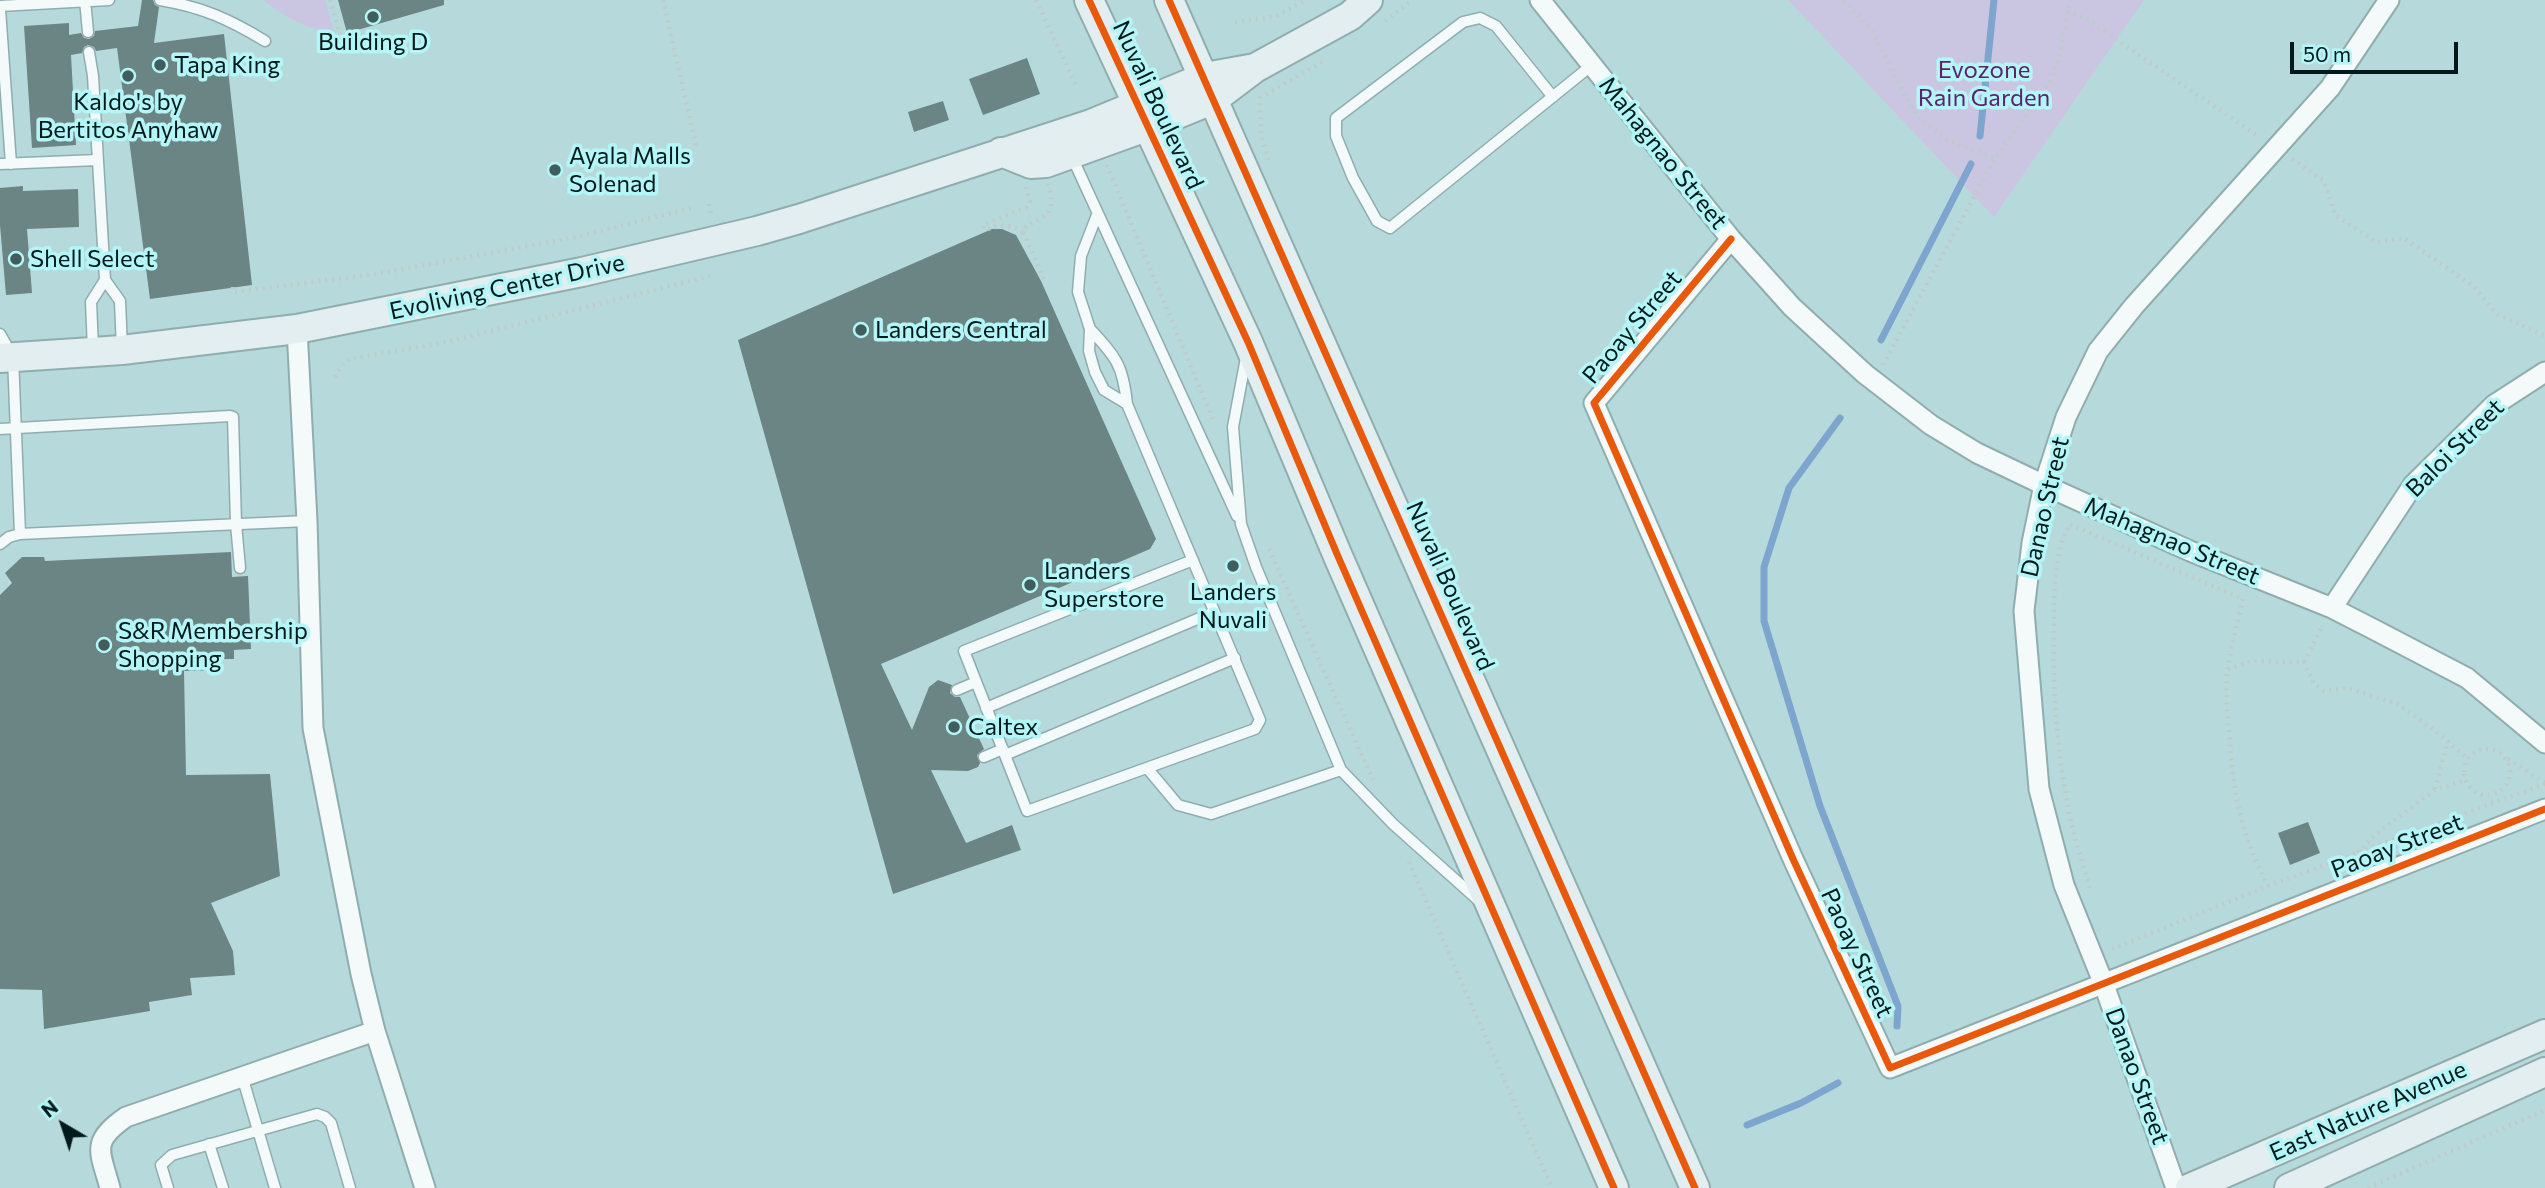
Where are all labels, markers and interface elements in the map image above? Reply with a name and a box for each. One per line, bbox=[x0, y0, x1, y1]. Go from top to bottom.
marker: Building D bbox=[365, 9, 381, 25]
street label: Nuvali Boulevard bbox=[1106, 16, 1210, 194]
place label: Building D bbox=[318, 28, 428, 56]
scale bar bbox=[2293, 28, 2461, 72]
text: 50 m bbox=[2303, 41, 2351, 66]
place label: Tapa King bbox=[174, 51, 280, 79]
park label: Evozone Rain Garden bbox=[1918, 56, 2050, 112]
marker: Tapa King bbox=[152, 57, 168, 73]
marker: Kaldo's by Bertitos Anyhaw bbox=[120, 68, 136, 84]
street label: Mahagnao Street bbox=[1593, 71, 1733, 235]
place label: Kaldo's by Bertitos Anyhaw bbox=[38, 88, 218, 144]
place label: Ayala Malls Solenad bbox=[569, 142, 691, 198]
marker: Ayala Malls Solenad bbox=[547, 162, 563, 178]
place label: Shell Select bbox=[30, 245, 154, 273]
street label: Evoliving Center Drive bbox=[387, 248, 627, 326]
marker: Shell Select bbox=[8, 251, 24, 267]
street label: Paoay Street bbox=[1576, 264, 1688, 390]
place label: Landers Central bbox=[875, 316, 1047, 344]
marker: Landers Central bbox=[853, 322, 869, 338]
street label: Baloi Street bbox=[2400, 393, 2510, 503]
street label: Danao Street bbox=[2015, 434, 2075, 580]
street label: Mahagnao Street bbox=[2080, 491, 2264, 591]
street label: Nuvali Boulevard bbox=[1400, 497, 1500, 675]
place label: Landers Superstore bbox=[1044, 557, 1164, 613]
marker: Landers Nuvali bbox=[1225, 558, 1241, 574]
marker: Landers Superstore bbox=[1022, 577, 1038, 593]
place label: Landers Nuvali bbox=[1190, 578, 1276, 634]
place label: S&R Membership Shopping bbox=[118, 617, 308, 673]
marker: S&R Membership Shopping bbox=[96, 637, 112, 653]
place label: Caltex bbox=[968, 713, 1038, 741]
marker: Caltex bbox=[946, 719, 962, 735]
street label: Paoay Street bbox=[2327, 808, 2467, 884]
street label: Paoay Street bbox=[1815, 884, 1899, 1022]
street label: Danao Street bbox=[2099, 1004, 2175, 1148]
street label: East Nature Avenue bbox=[2265, 1055, 2471, 1167]
north arrow bbox=[28, 1090, 98, 1160]
text: N bbox=[37, 1095, 62, 1122]

